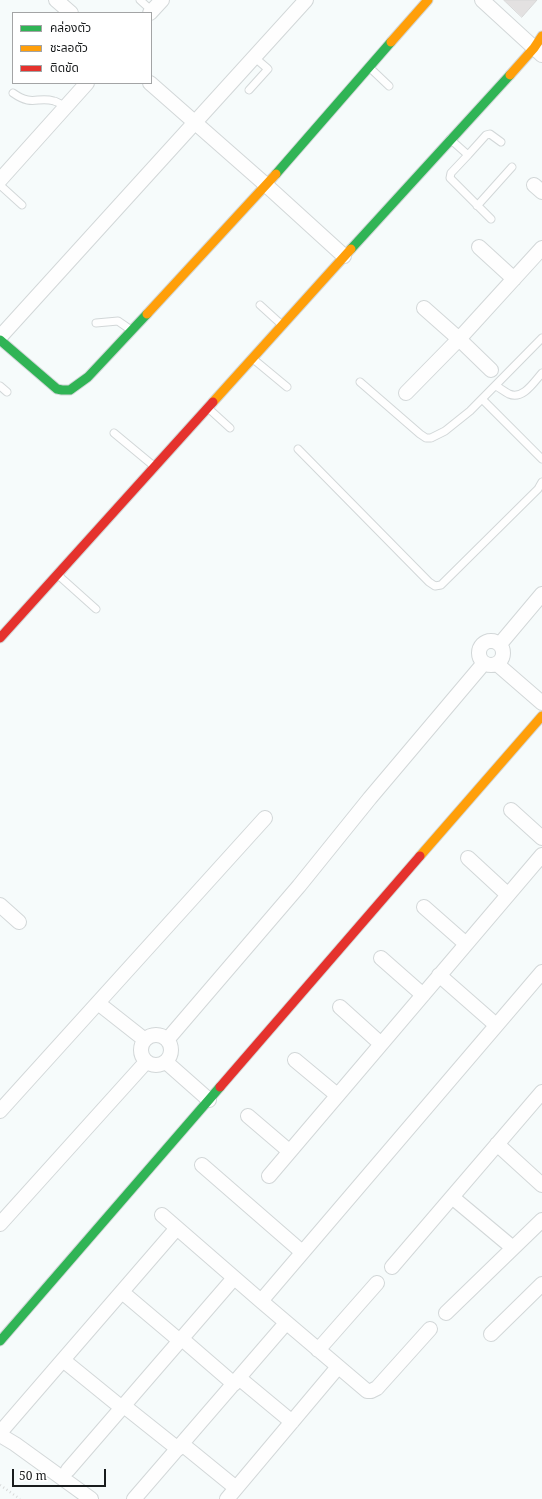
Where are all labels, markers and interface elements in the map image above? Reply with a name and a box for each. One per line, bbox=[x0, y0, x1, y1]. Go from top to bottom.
legend bbox=[12, 12, 152, 84]
text: คล่องตัว bbox=[50, 19, 91, 36]
text: ชะลอตัว bbox=[50, 39, 88, 56]
text: ติดขัด bbox=[50, 59, 79, 76]
scale bar bbox=[14, 1461, 108, 1487]
text: 50 m bbox=[19, 1467, 47, 1484]

